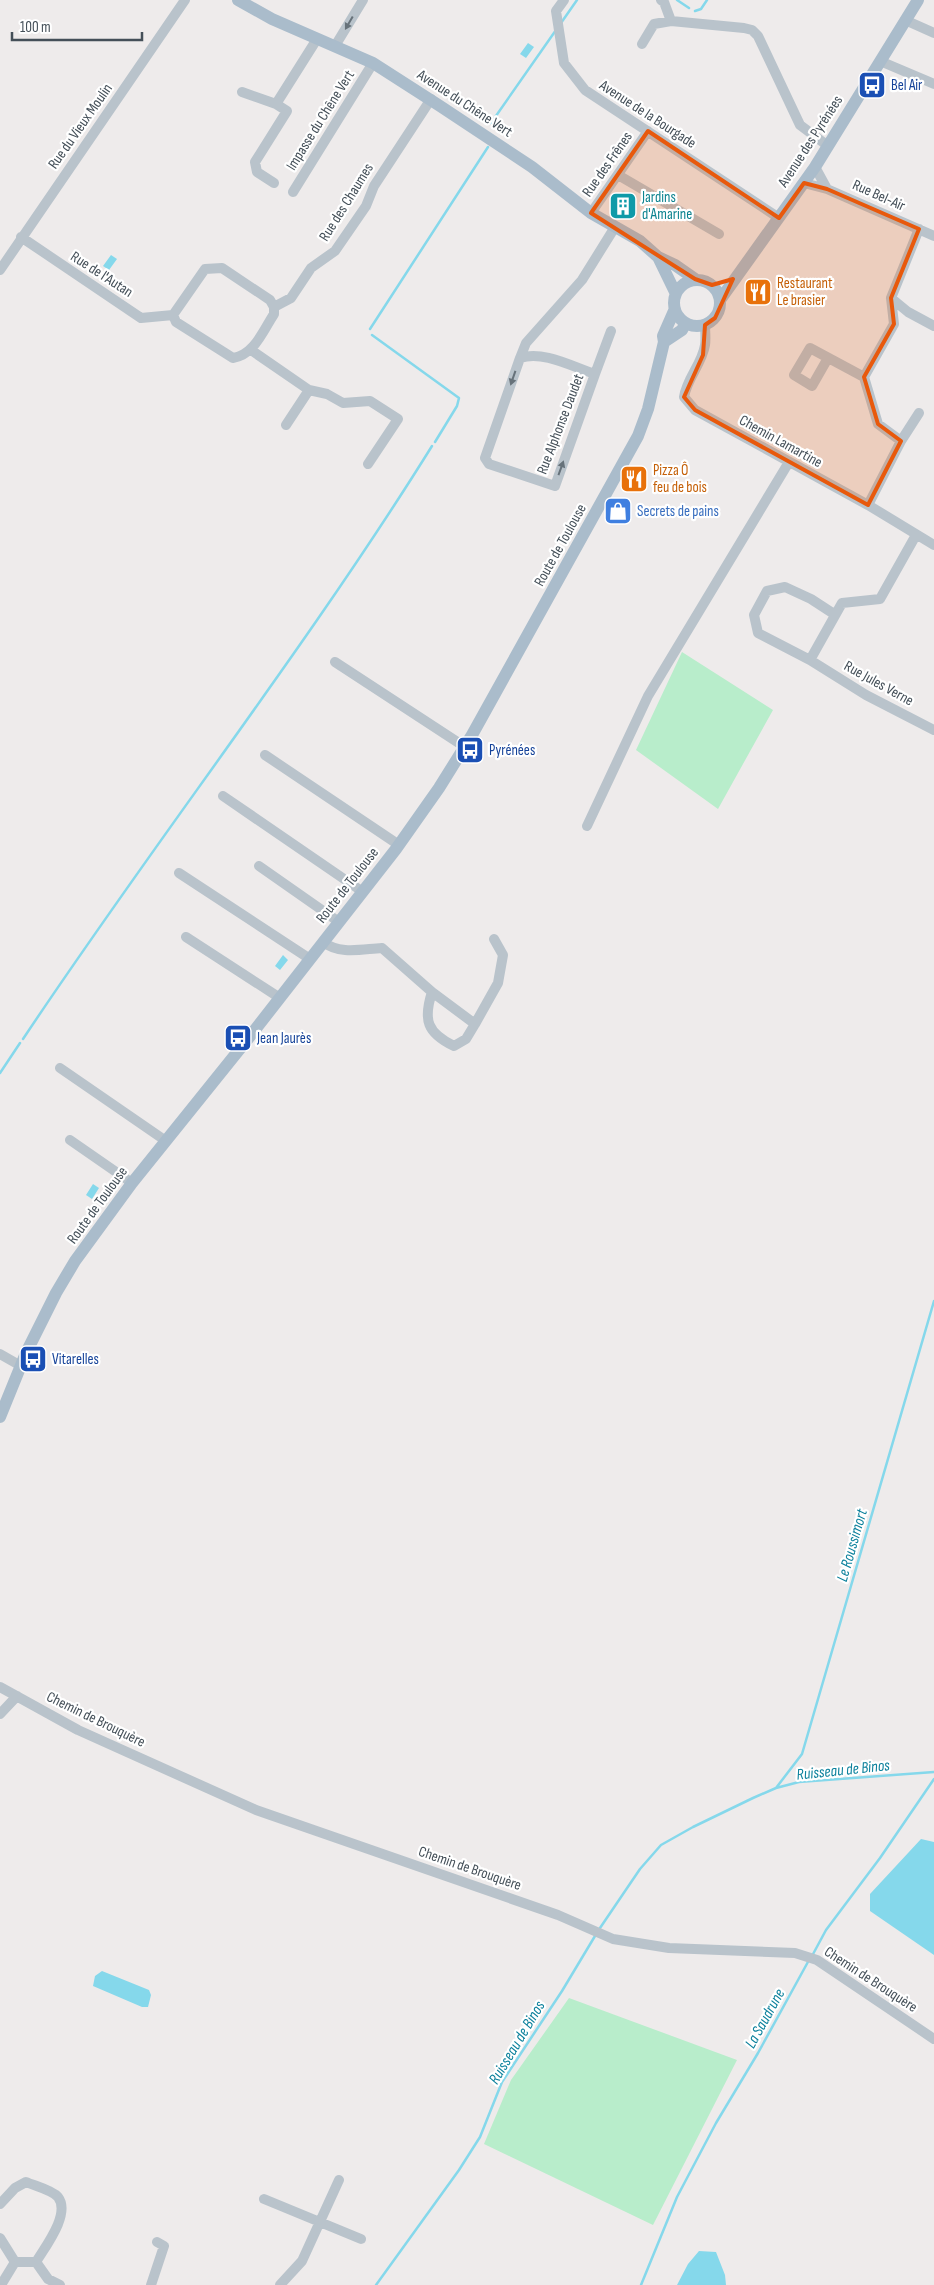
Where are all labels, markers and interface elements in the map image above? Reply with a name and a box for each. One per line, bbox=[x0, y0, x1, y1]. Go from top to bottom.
scale bar bbox=[12, 10, 142, 42]
one-way arrow bbox=[344, 16, 353, 30]
text: 100 m bbox=[20, 18, 51, 37]
street label: Avenue du Chêne Vert bbox=[413, 65, 516, 142]
street label: Impasse du Chêne Vert bbox=[282, 66, 359, 174]
bus stop icon: Bel Air bbox=[857, 70, 887, 100]
street label: Avenue de la Bourgade bbox=[595, 76, 700, 153]
place label: Bel Air bbox=[891, 76, 923, 95]
street label: Rue du Vieux Moulin bbox=[44, 80, 117, 173]
street label: Avenue des Pyrénées bbox=[773, 92, 847, 191]
street label: Rue des Frênes bbox=[578, 128, 637, 201]
street label: Rue des Chaumes bbox=[315, 160, 378, 245]
street label: Rue Bel-Air bbox=[849, 175, 909, 216]
place label: Jardins d'Amarine bbox=[641, 188, 692, 224]
building icon: Jardins d'Amarine bbox=[608, 191, 638, 221]
street label: Rue de l'Autan bbox=[67, 247, 137, 302]
place label: Restaurant Le brasier bbox=[777, 274, 833, 310]
restaurant icon: Restaurant Le brasier bbox=[743, 277, 773, 307]
one-way arrow bbox=[509, 371, 517, 386]
street label: Rue Alphonse Daudet bbox=[533, 371, 589, 477]
street label: Chemin Lamartine bbox=[736, 411, 826, 472]
one-way arrow bbox=[557, 460, 565, 475]
place label: Pizza Ô feu de bois bbox=[653, 461, 707, 497]
restaurant icon: Pizza Ô feu de bois bbox=[619, 464, 649, 494]
shop icon: Secrets de pains bbox=[603, 496, 633, 526]
street label: Route de Toulouse bbox=[530, 501, 591, 590]
place label: Secrets de pains bbox=[637, 502, 719, 521]
street label: Rue Jules Verne bbox=[841, 657, 917, 710]
bus stop icon: Pyrénées bbox=[455, 735, 485, 765]
place label: Pyrénées bbox=[489, 741, 535, 760]
street label: Route de Toulouse bbox=[312, 844, 383, 927]
bus stop icon: Jean Jaurès bbox=[223, 1023, 253, 1053]
place label: Jean Jaurès bbox=[256, 1029, 311, 1048]
street label: Route de Toulouse bbox=[63, 1163, 132, 1248]
bus stop icon: Vitarelles bbox=[18, 1344, 48, 1374]
place label: Vitarelles bbox=[52, 1350, 99, 1369]
water label: Le Roussimort bbox=[833, 1506, 872, 1584]
street label: Chemin de Brouquère bbox=[43, 1687, 148, 1752]
water label: Ruisseau de Binos bbox=[796, 1756, 891, 1785]
street label: Chemin de Brouquère bbox=[416, 1842, 524, 1895]
street label: Chemin de Brouquère bbox=[820, 1942, 921, 2017]
water label: La Saudrune bbox=[741, 1986, 789, 2052]
water label: Ruisseau de Binos bbox=[485, 1997, 550, 2088]

